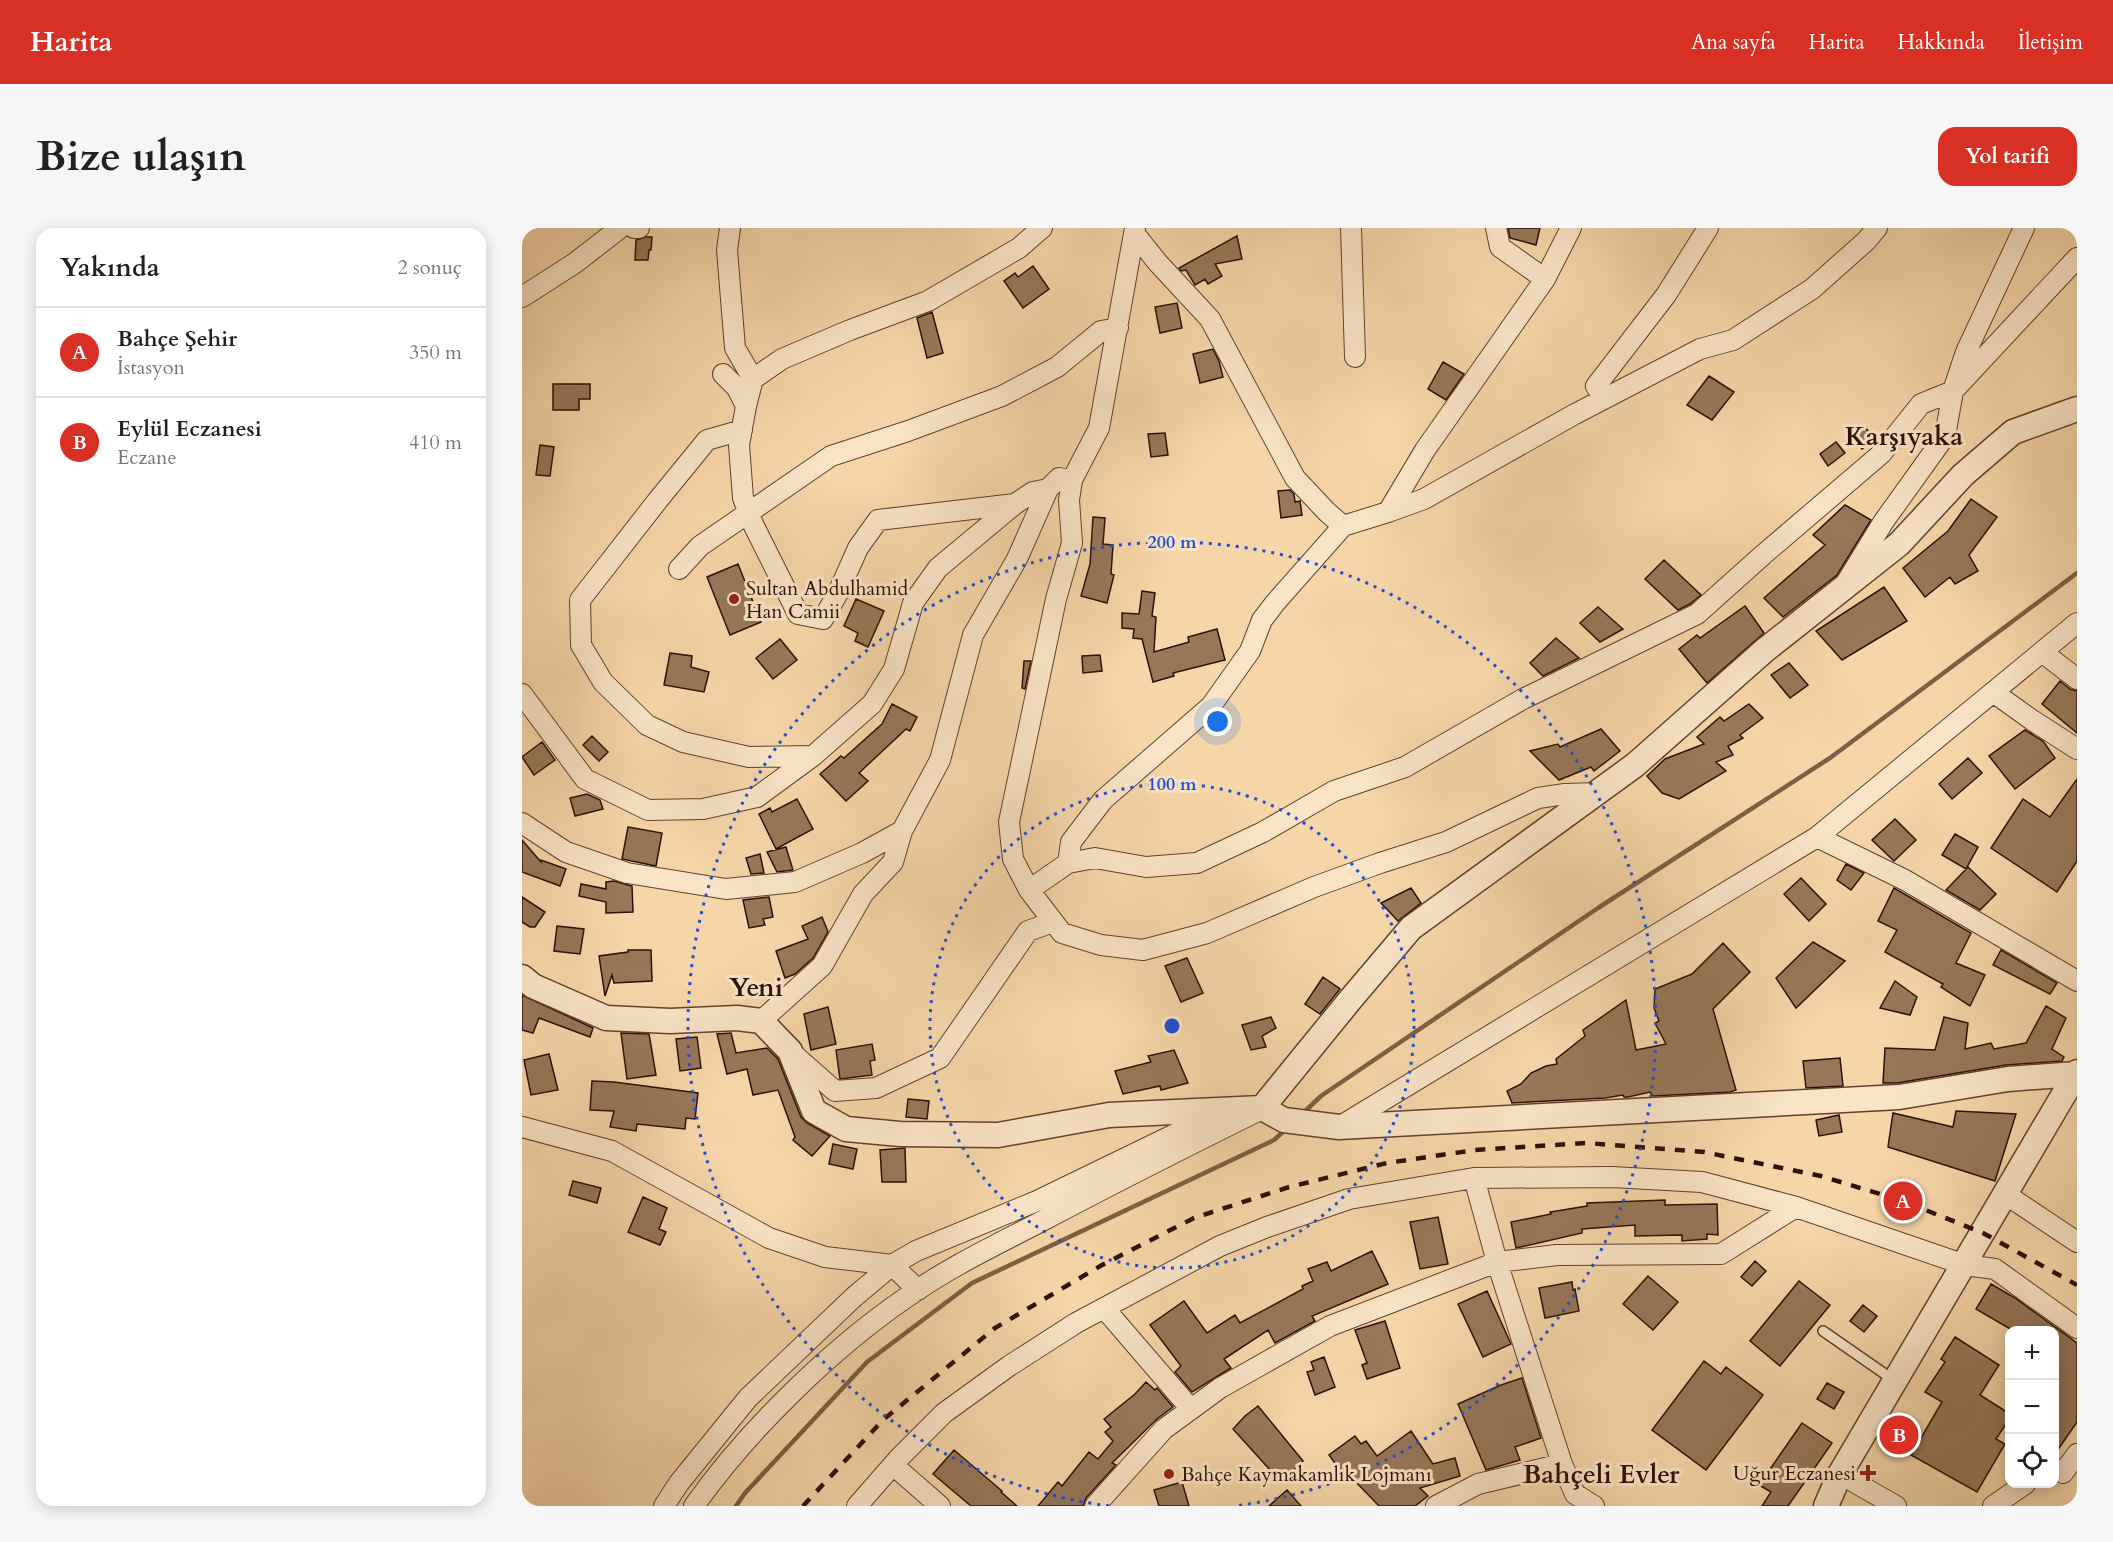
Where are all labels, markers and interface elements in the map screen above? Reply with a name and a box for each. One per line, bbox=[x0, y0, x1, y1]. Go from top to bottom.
text: Harita bbox=[30, 23, 113, 61]
text: Ana sayfa bbox=[1691, 28, 1776, 57]
text: Harita bbox=[1809, 28, 1865, 57]
text: Hakkında bbox=[1898, 28, 1985, 57]
text: İletişim bbox=[2018, 28, 2083, 57]
button: Yol tarifi bbox=[1938, 127, 2077, 186]
text: Bize ulaşın bbox=[36, 128, 246, 185]
text: Yakında bbox=[60, 250, 160, 285]
text: 2 sonuç bbox=[397, 254, 462, 281]
text: Bahçe Şehir bbox=[117, 324, 237, 354]
text: A bbox=[72, 339, 87, 366]
text: 350 m bbox=[409, 339, 462, 366]
text: İstasyon bbox=[117, 354, 185, 381]
text: Eylül Eczanesi bbox=[117, 414, 262, 444]
district label: Karşıyaka bbox=[1845, 419, 1963, 454]
text: B bbox=[72, 429, 87, 456]
text: 410 m bbox=[409, 429, 462, 456]
text: Eczane bbox=[117, 444, 177, 471]
text: 200 m bbox=[1147, 530, 1197, 555]
place label: Sultan Abdulhamid Han Camii bbox=[746, 575, 909, 625]
marker: Sultan Abdulhamid Han Camii bbox=[727, 592, 741, 606]
your location bbox=[1203, 707, 1232, 736]
text: 100 m bbox=[1147, 772, 1197, 797]
district label: Yeni bbox=[729, 970, 783, 1005]
centre of rings bbox=[1162, 1016, 1182, 1036]
pin: A bbox=[1884, 1178, 1922, 1224]
map controls bbox=[2005, 1326, 2059, 1488]
button: + bbox=[2005, 1326, 2059, 1380]
button: − bbox=[2005, 1380, 2059, 1434]
pin: B bbox=[1880, 1412, 1918, 1458]
button: locate bbox=[2005, 1434, 2059, 1488]
district label: Bahçeli Evler bbox=[1523, 1457, 1680, 1492]
place label: Uğur Eczanesi bbox=[1733, 1460, 1856, 1487]
place label: Bahçe Kaymakamlık Lojmanı bbox=[1181, 1461, 1432, 1488]
marker: Uğur Eczanesi bbox=[1861, 1466, 1875, 1480]
marker: Bahçe Kaymakamlık Lojmanı bbox=[1162, 1467, 1176, 1481]

